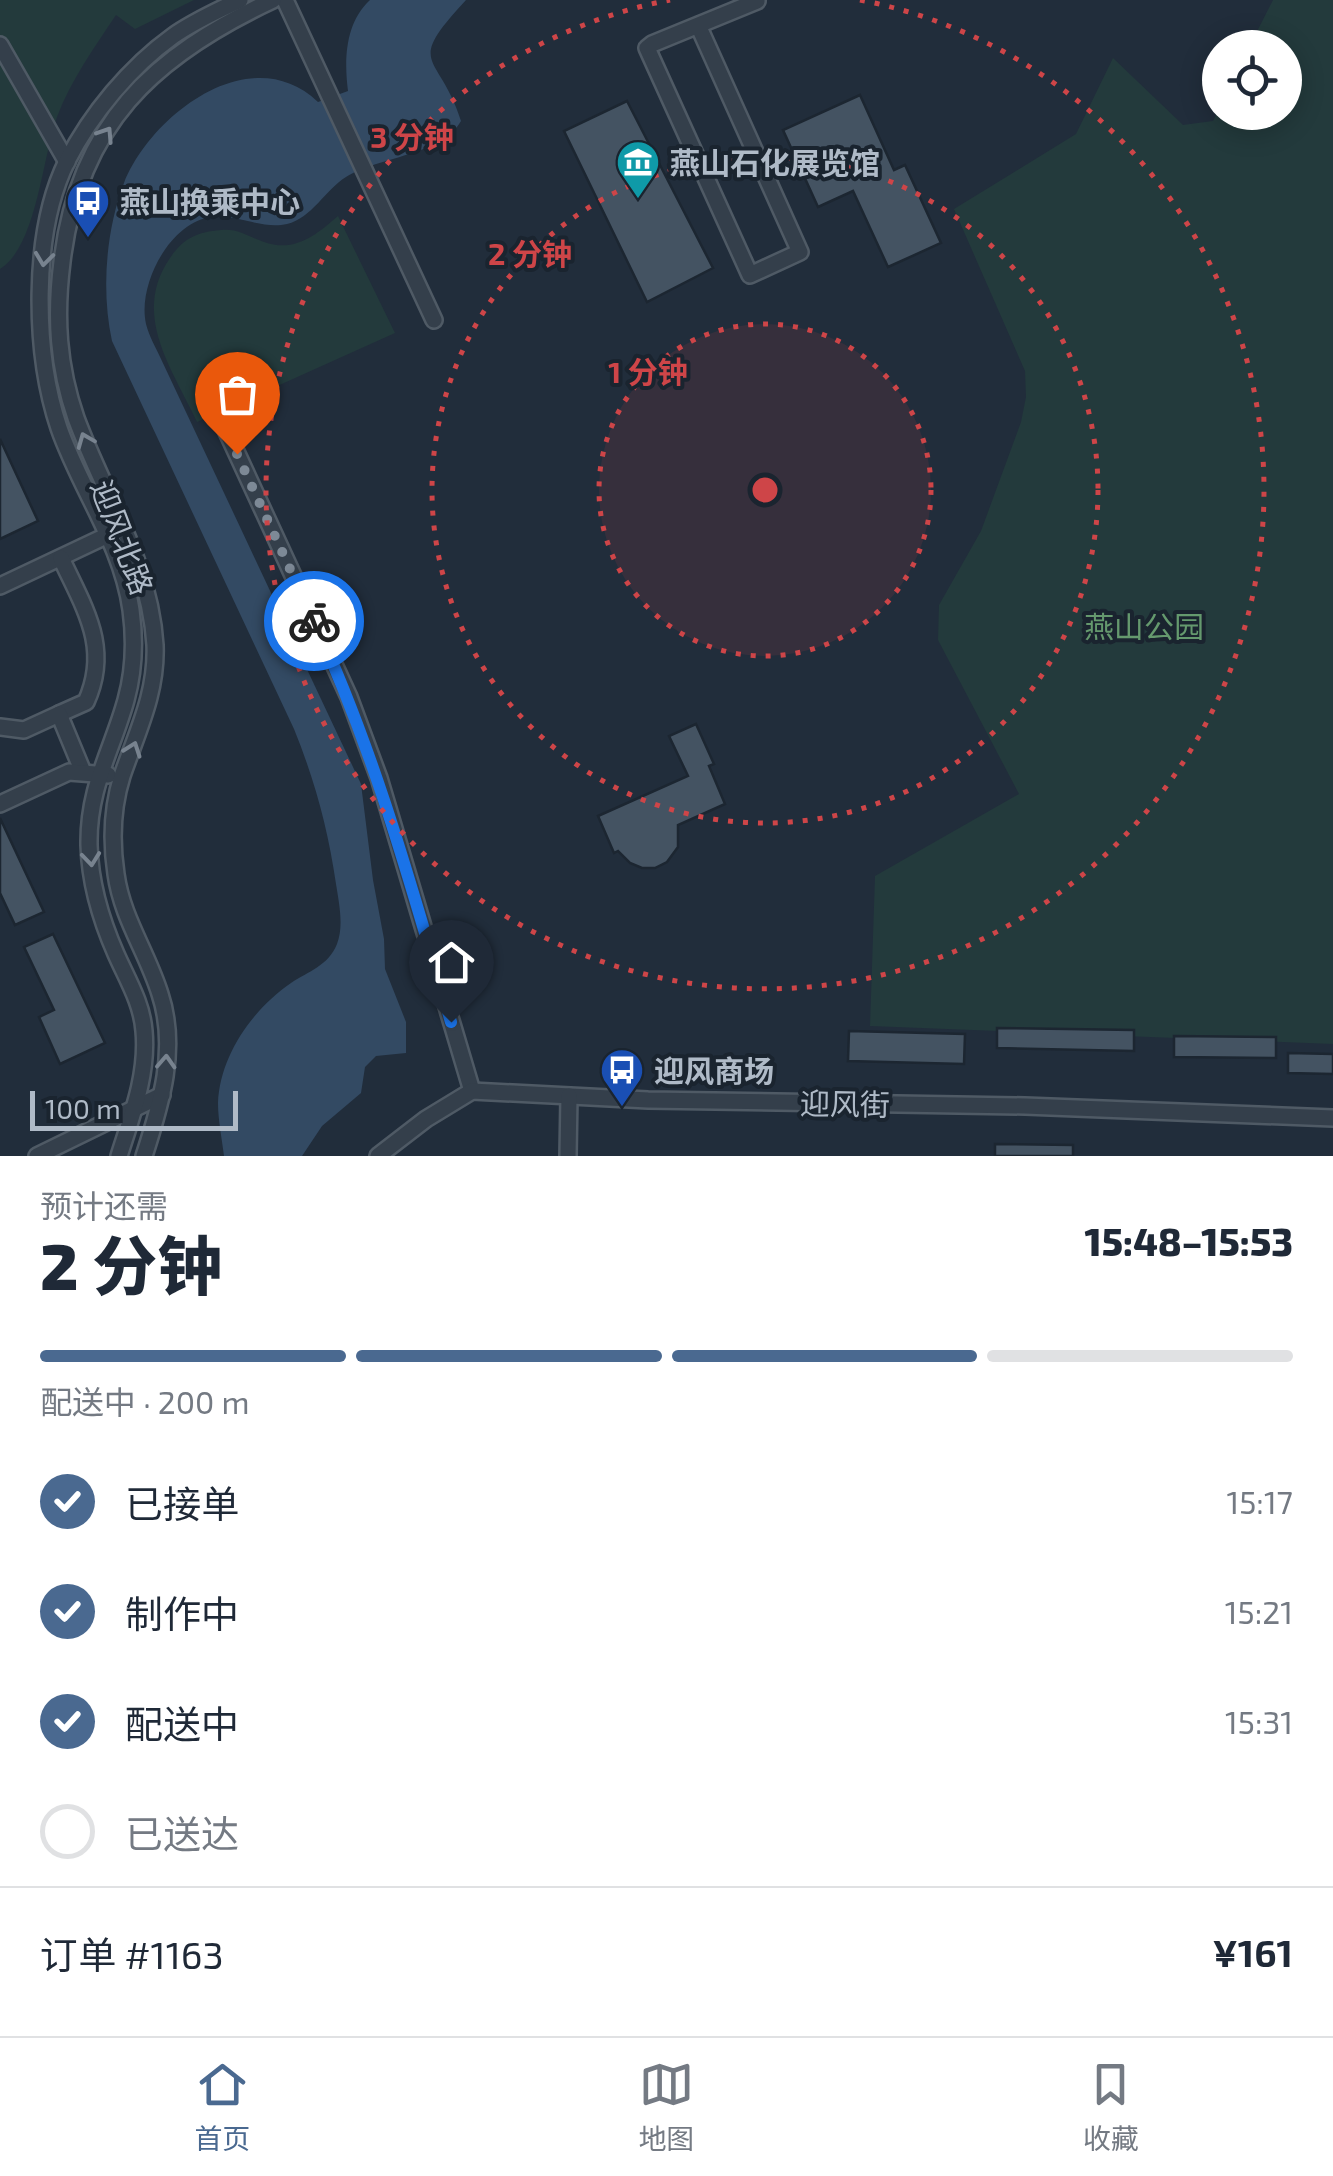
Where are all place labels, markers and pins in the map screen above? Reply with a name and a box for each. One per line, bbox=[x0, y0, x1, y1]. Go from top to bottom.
museum icon: 燕山石化展览馆 bbox=[615, 139, 661, 200]
place label: 燕山石化展览馆 bbox=[670, 144, 880, 180]
bus stop icon: 燕山换乘中心 bbox=[65, 178, 111, 239]
place label: 燕山换乘中心 bbox=[120, 183, 300, 219]
pin bbox=[195, 352, 280, 455]
centre of rings bbox=[747, 472, 783, 508]
pin bbox=[409, 920, 494, 1023]
bus stop icon: 迎风商场 bbox=[599, 1047, 645, 1108]
place label: 迎风商场 bbox=[654, 1052, 774, 1088]

